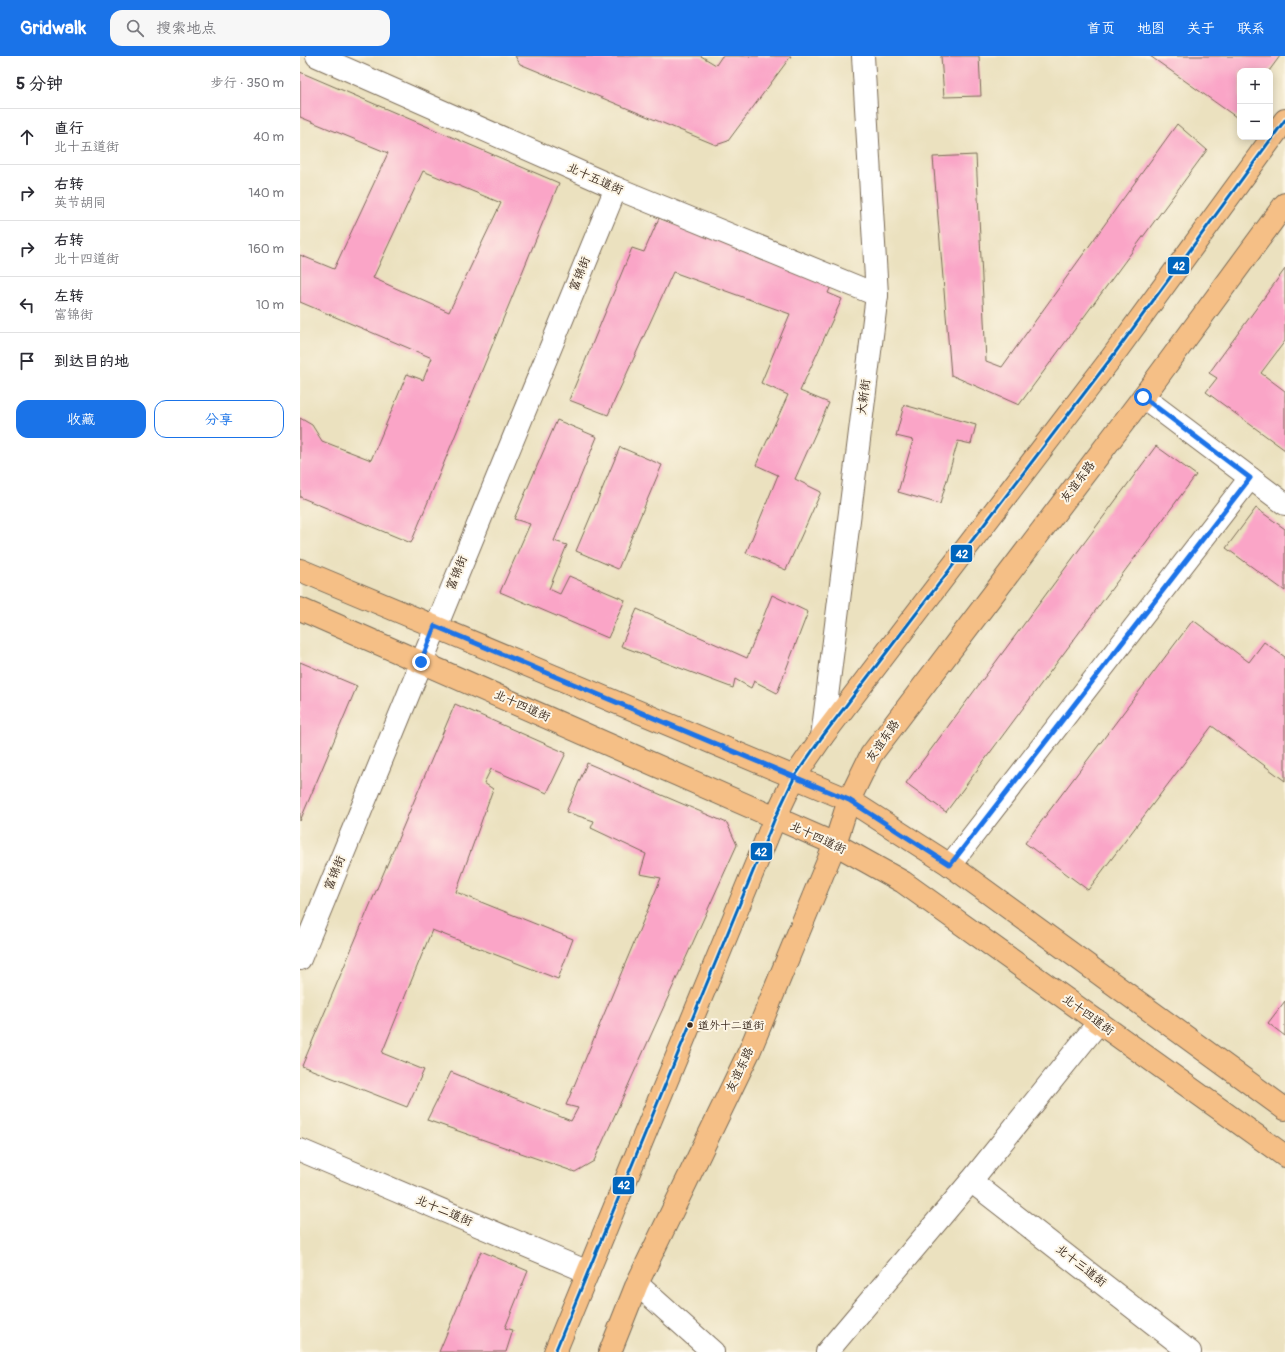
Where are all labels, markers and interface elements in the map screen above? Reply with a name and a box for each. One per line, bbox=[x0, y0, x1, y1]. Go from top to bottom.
search box bbox=[110, 10, 390, 46]
text: Gridwalk bbox=[20, 16, 86, 40]
icon: search bbox=[124, 17, 146, 39]
text: 搜索地点 bbox=[156, 19, 216, 38]
text: 首页 bbox=[1087, 20, 1115, 37]
text: 地图 bbox=[1137, 20, 1165, 37]
text: 关于 bbox=[1187, 20, 1215, 37]
text: 联系 bbox=[1237, 20, 1265, 37]
map controls bbox=[1237, 68, 1273, 140]
button: + bbox=[1237, 68, 1273, 104]
text: 5 分钟 bbox=[16, 73, 63, 94]
text: 步行 · 350 m bbox=[211, 75, 284, 91]
button: − bbox=[1237, 104, 1273, 140]
text: 直行 bbox=[54, 119, 84, 138]
icon: ahead bbox=[16, 126, 38, 148]
text: 40 m bbox=[253, 129, 284, 145]
text: 北十五道街 bbox=[54, 139, 119, 155]
street label: 北十五道街 bbox=[565, 160, 625, 198]
text: 右转 bbox=[54, 175, 84, 194]
icon: right bbox=[16, 182, 38, 204]
text: 140 m bbox=[248, 185, 284, 201]
text: 英节胡同 bbox=[54, 195, 106, 211]
text: 右转 bbox=[54, 231, 84, 250]
icon: right bbox=[16, 238, 38, 260]
text: 160 m bbox=[248, 241, 284, 257]
text: 北十四道街 bbox=[54, 251, 119, 267]
street label: 富锦街 bbox=[566, 254, 594, 294]
line badge: 42 bbox=[1167, 256, 1190, 275]
text: 42 bbox=[1172, 260, 1185, 273]
text: 左转 bbox=[54, 287, 84, 306]
icon: left bbox=[16, 294, 38, 316]
text: 10 m bbox=[256, 297, 284, 313]
text: 富锦街 bbox=[54, 307, 93, 323]
icon: arrive bbox=[16, 350, 38, 372]
text: 到达目的地 bbox=[54, 352, 129, 371]
street label: 大新街 bbox=[854, 378, 874, 416]
route start bbox=[1134, 388, 1152, 406]
button: 收藏 bbox=[16, 400, 146, 438]
button: 分享 bbox=[154, 400, 284, 438]
street label: 友谊东路 bbox=[1058, 458, 1098, 506]
line badge: 42 bbox=[950, 544, 973, 563]
text: 42 bbox=[955, 548, 968, 561]
street label: 富锦街 bbox=[443, 553, 471, 593]
route end bbox=[412, 653, 430, 671]
street label: 北十四道街 bbox=[492, 687, 552, 725]
street label: 友谊东路 bbox=[863, 717, 903, 765]
street label: 北十四道街 bbox=[788, 819, 848, 857]
line badge: 42 bbox=[750, 842, 773, 861]
text: 42 bbox=[754, 846, 767, 859]
street label: 富锦街 bbox=[321, 853, 349, 893]
street label: 北十四道街 bbox=[1059, 991, 1117, 1039]
place label: 道外十二道街 bbox=[698, 1019, 765, 1032]
marker: 道外十二道街 bbox=[685, 1020, 695, 1030]
street label: 友谊东路 bbox=[723, 1045, 757, 1095]
line badge: 42 bbox=[612, 1176, 635, 1195]
text: 42 bbox=[617, 1179, 630, 1192]
street label: 北十二道街 bbox=[413, 1192, 475, 1230]
street label: 北十三道街 bbox=[1053, 1242, 1109, 1290]

